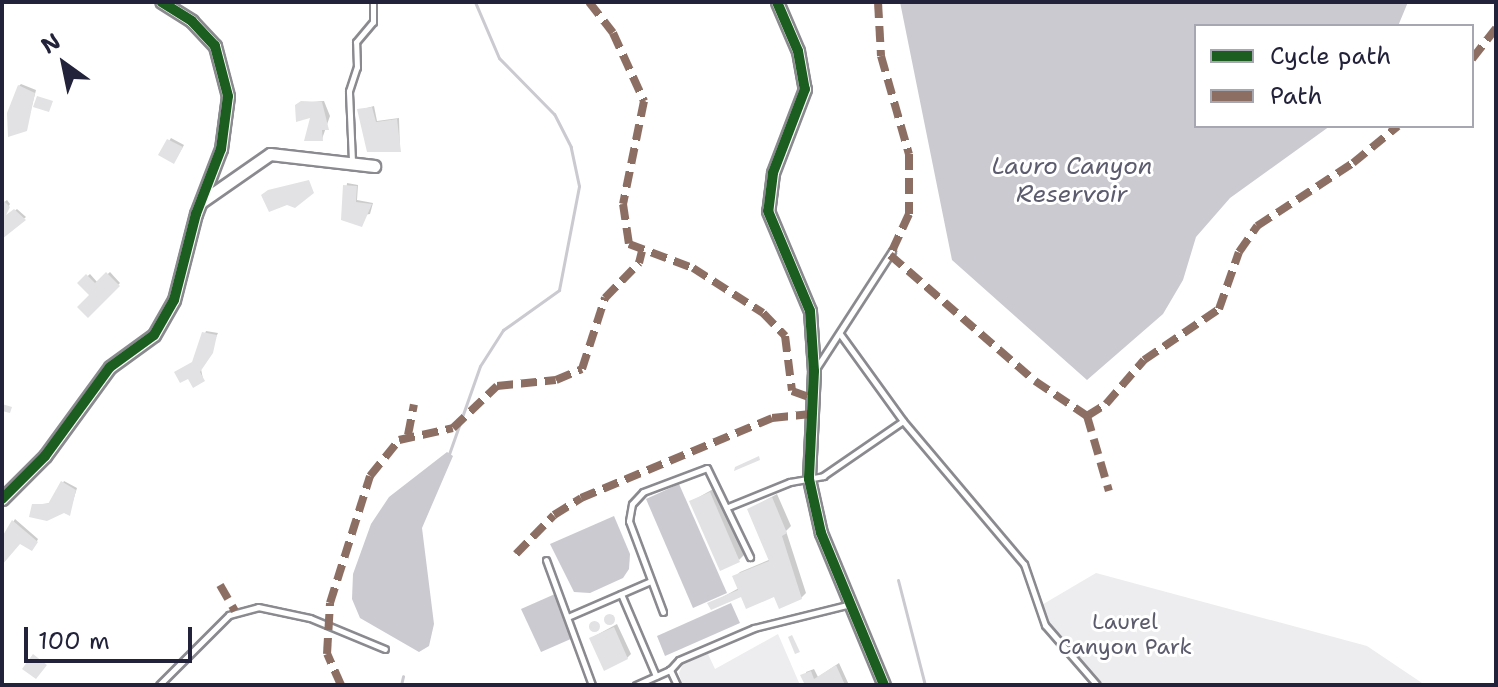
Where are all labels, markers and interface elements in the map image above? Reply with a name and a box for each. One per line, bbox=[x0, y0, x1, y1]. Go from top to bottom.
north arrow bbox=[24, 24, 104, 104]
legend bbox=[1194, 24, 1474, 128]
text: N bbox=[35, 27, 66, 60]
text: Cycle path bbox=[1270, 40, 1391, 72]
text: Path bbox=[1270, 80, 1322, 112]
water label: Lauro Canyon Reservoir bbox=[991, 153, 1153, 209]
park label: Laurel Canyon Park bbox=[1058, 608, 1192, 660]
scale bar bbox=[28, 611, 196, 661]
text: 100 m bbox=[38, 625, 110, 657]

